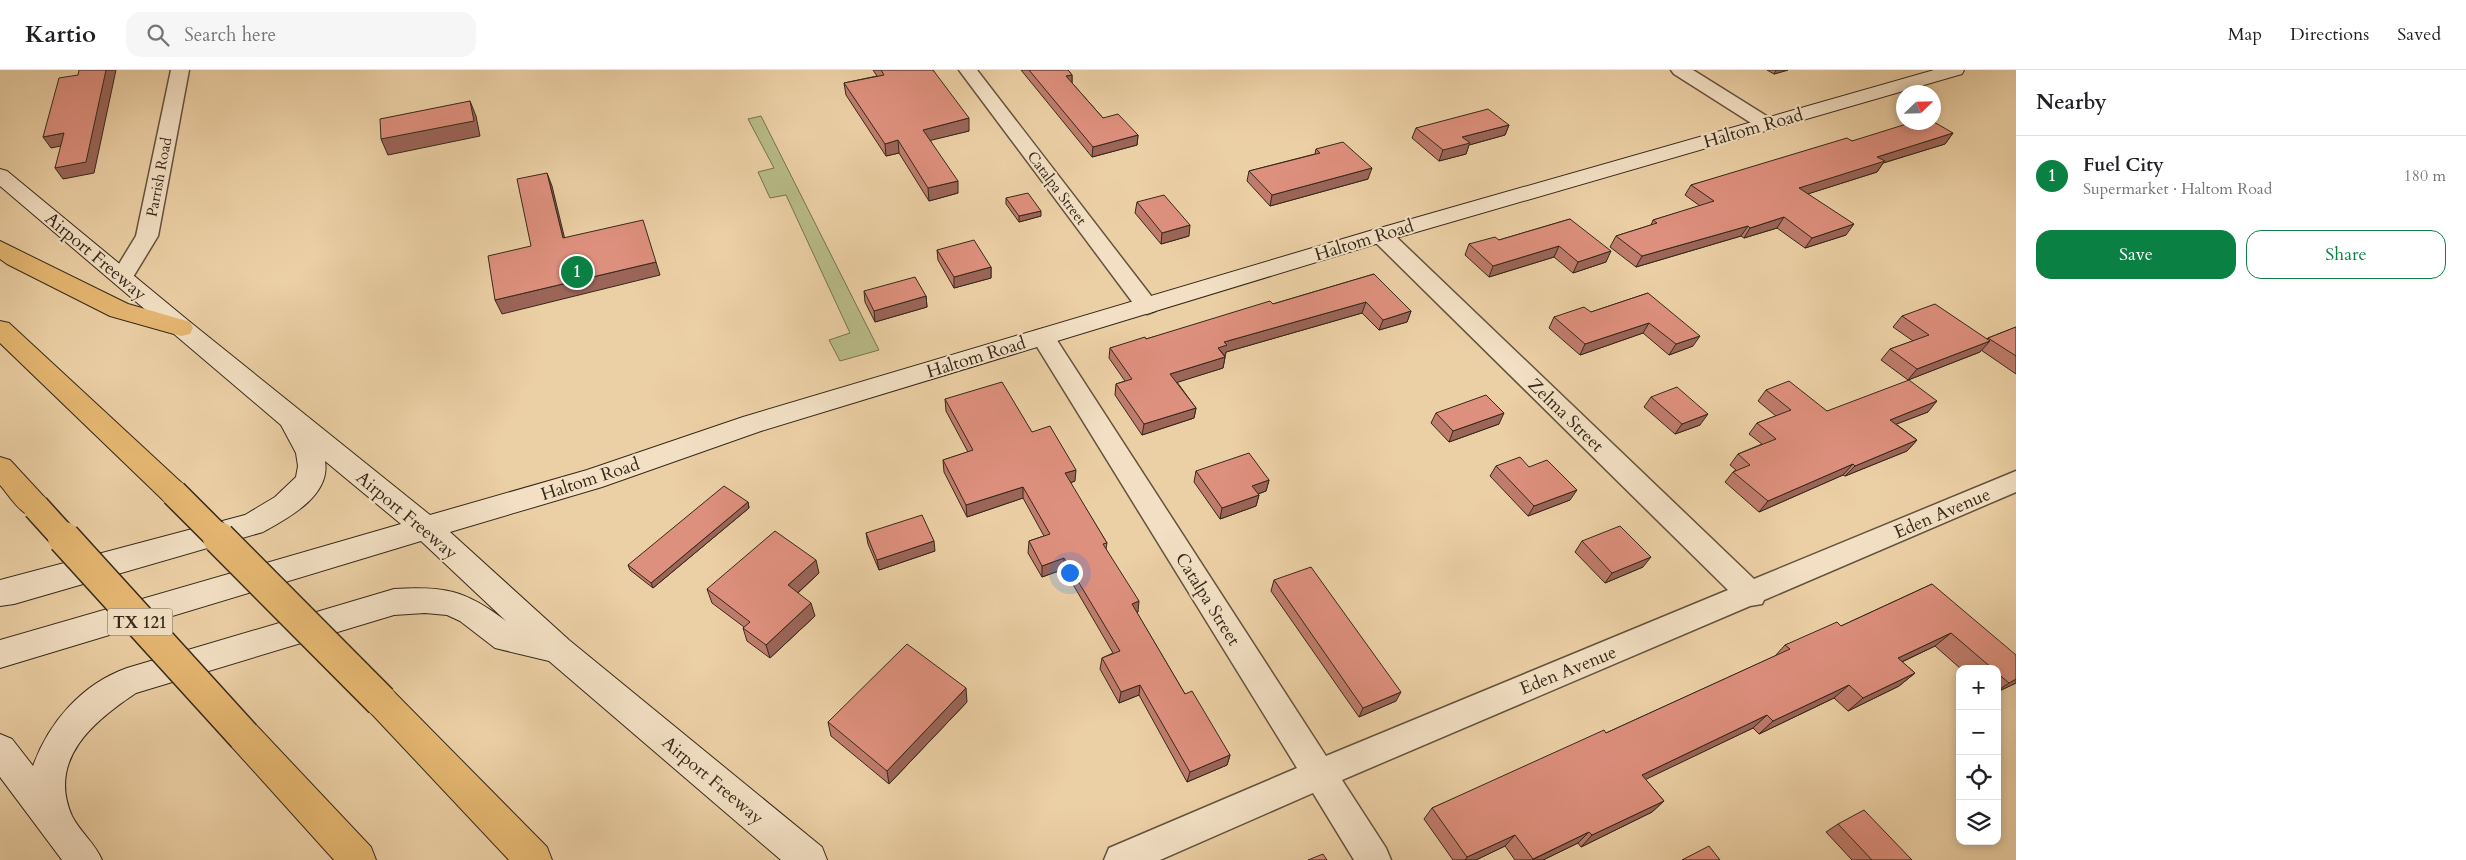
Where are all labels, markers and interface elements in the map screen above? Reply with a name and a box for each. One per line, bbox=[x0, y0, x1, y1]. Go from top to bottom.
search box bbox=[126, 12, 476, 57]
text: Kartio bbox=[25, 18, 96, 51]
icon: search bbox=[144, 21, 172, 49]
text: Search here bbox=[184, 22, 276, 48]
text: Map bbox=[2228, 22, 2262, 47]
text: Directions bbox=[2290, 22, 2369, 47]
text: Saved bbox=[2397, 22, 2441, 47]
north arrow bbox=[1896, 85, 1941, 130]
text: Nearby bbox=[2036, 88, 2107, 117]
street label: Haltom Road bbox=[1700, 102, 1806, 155]
street label: Parrish Road bbox=[141, 135, 177, 219]
street label: Catalpa Street bbox=[1023, 147, 1091, 229]
text: Fuel City bbox=[2083, 152, 2164, 178]
text: 1 bbox=[2048, 165, 2056, 187]
text: 180 m bbox=[2404, 165, 2446, 187]
text: Supermarket · Haltom Road bbox=[2083, 178, 2272, 200]
street label: Airport Freeway bbox=[39, 206, 152, 307]
street label: Haltom Road bbox=[1312, 213, 1417, 267]
button: Save bbox=[2036, 230, 2236, 279]
button: Share bbox=[2246, 230, 2446, 279]
pin: 1 bbox=[561, 253, 593, 291]
street label: Haltom Road bbox=[924, 330, 1029, 384]
street label: Zelma Street bbox=[1522, 373, 1609, 458]
street label: Haltom Road bbox=[538, 452, 643, 507]
street label: Airport Freeway bbox=[350, 465, 463, 566]
street label: Eden Avenue bbox=[1890, 482, 1994, 545]
street label: Catalpa Street bbox=[1169, 548, 1246, 651]
your location bbox=[1057, 560, 1083, 586]
road number: TX 121 bbox=[108, 608, 172, 636]
street label: Eden Avenue bbox=[1516, 640, 1620, 701]
map controls bbox=[1956, 665, 2001, 845]
button: + bbox=[1956, 665, 2001, 710]
button: − bbox=[1956, 710, 2001, 755]
street label: Airport Freeway bbox=[656, 730, 769, 831]
button: locate bbox=[1956, 755, 2001, 800]
button: layers bbox=[1956, 800, 2001, 845]

